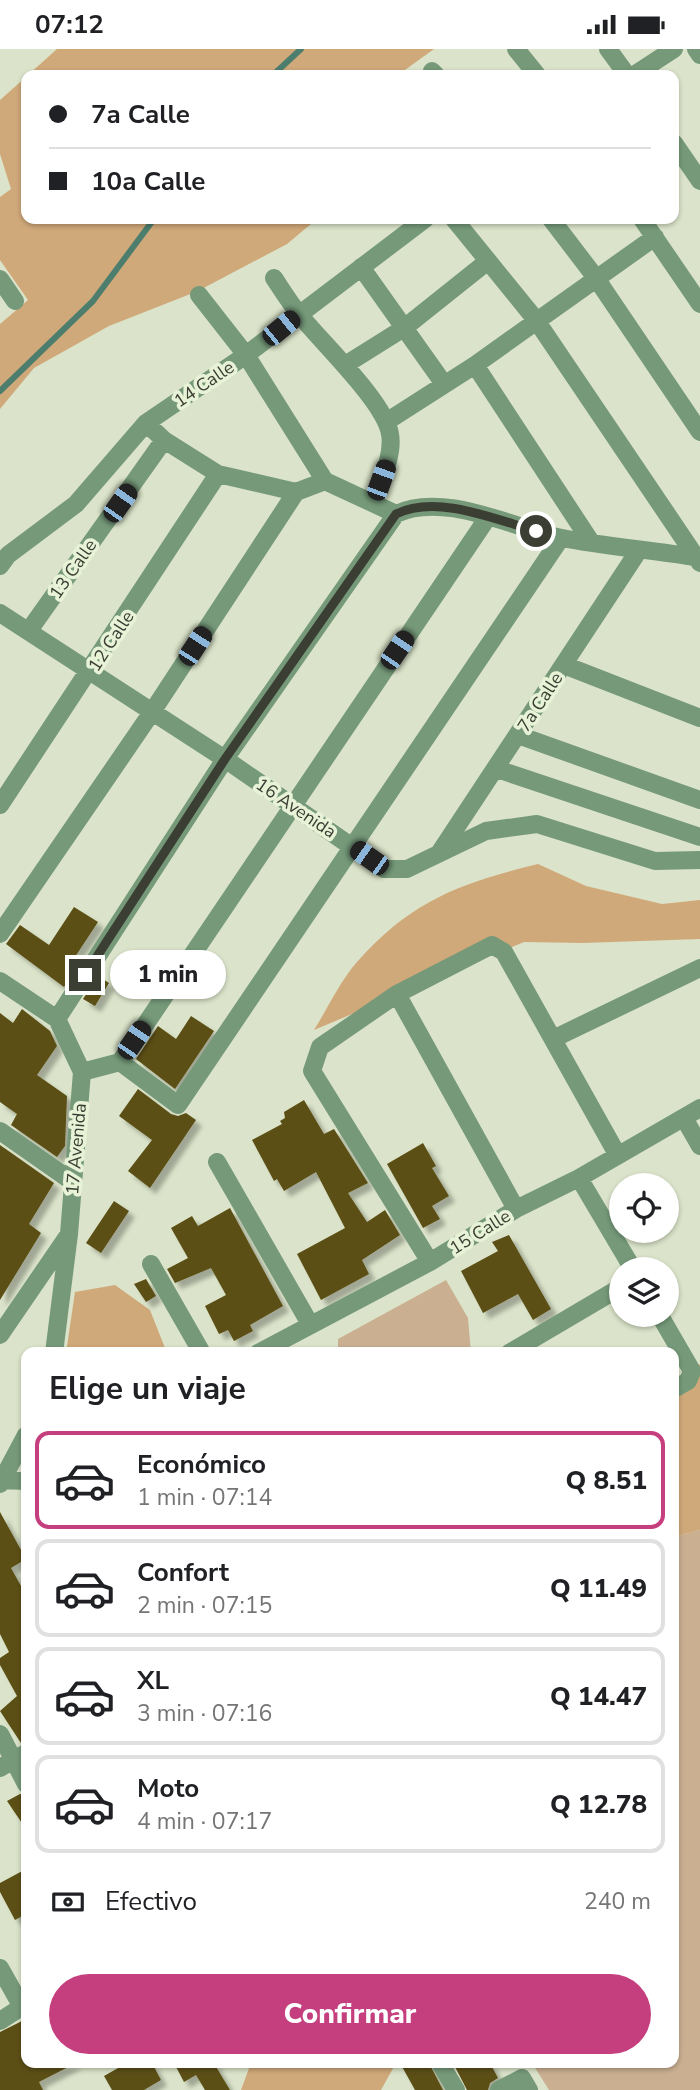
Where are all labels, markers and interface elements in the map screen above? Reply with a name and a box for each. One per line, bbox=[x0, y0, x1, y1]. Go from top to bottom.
text: 07:12 bbox=[35, 7, 104, 42]
text: 7a Calle bbox=[91, 97, 190, 132]
text: 10a Calle bbox=[91, 164, 205, 199]
car bbox=[259, 307, 304, 349]
street label: 14 Calle bbox=[169, 355, 239, 413]
car bbox=[364, 457, 399, 503]
car bbox=[100, 480, 141, 526]
route start bbox=[520, 515, 552, 547]
street label: 13 Calle bbox=[44, 534, 102, 604]
street label: 12 Calle bbox=[82, 606, 140, 676]
car bbox=[175, 623, 216, 669]
car bbox=[377, 627, 418, 673]
street label: 7a Calle bbox=[512, 668, 568, 736]
street label: 16 Avenida bbox=[251, 772, 341, 844]
car bbox=[346, 837, 393, 879]
callout: 1 min bbox=[110, 951, 225, 999]
route end bbox=[69, 959, 101, 991]
text: 1 min bbox=[138, 959, 198, 990]
car bbox=[114, 1017, 155, 1063]
street label: 17 Avenida bbox=[60, 1102, 92, 1196]
map controls bbox=[609, 1173, 679, 1327]
button: locate bbox=[609, 1173, 679, 1243]
street label: 15 Calle bbox=[445, 1204, 515, 1260]
button: layers bbox=[609, 1257, 679, 1327]
text: Elige un viaje bbox=[49, 1367, 246, 1410]
text: Económico bbox=[137, 1447, 266, 1482]
icon: car bbox=[53, 1449, 116, 1512]
text: Q 8.51 bbox=[566, 1463, 647, 1498]
text: 1 min · 07:14 bbox=[137, 1482, 272, 1513]
text: Confort bbox=[137, 1555, 229, 1590]
icon: car bbox=[53, 1557, 116, 1620]
text: Q 11.49 bbox=[550, 1571, 647, 1606]
text: 2 min · 07:15 bbox=[137, 1590, 272, 1621]
text: XL bbox=[137, 1663, 169, 1698]
icon: car bbox=[53, 1665, 116, 1728]
text: Q 14.47 bbox=[550, 1679, 647, 1714]
text: 3 min · 07:16 bbox=[137, 1698, 272, 1729]
text: Moto bbox=[137, 1771, 199, 1806]
icon: car bbox=[53, 1773, 116, 1836]
text: Q 12.78 bbox=[550, 1787, 647, 1822]
text: 4 min · 07:17 bbox=[137, 1806, 272, 1837]
icon: cash bbox=[49, 1883, 87, 1921]
text: Efectivo bbox=[105, 1884, 197, 1919]
text: 240 m bbox=[584, 1886, 651, 1917]
button: Confirmar bbox=[49, 1974, 651, 2054]

